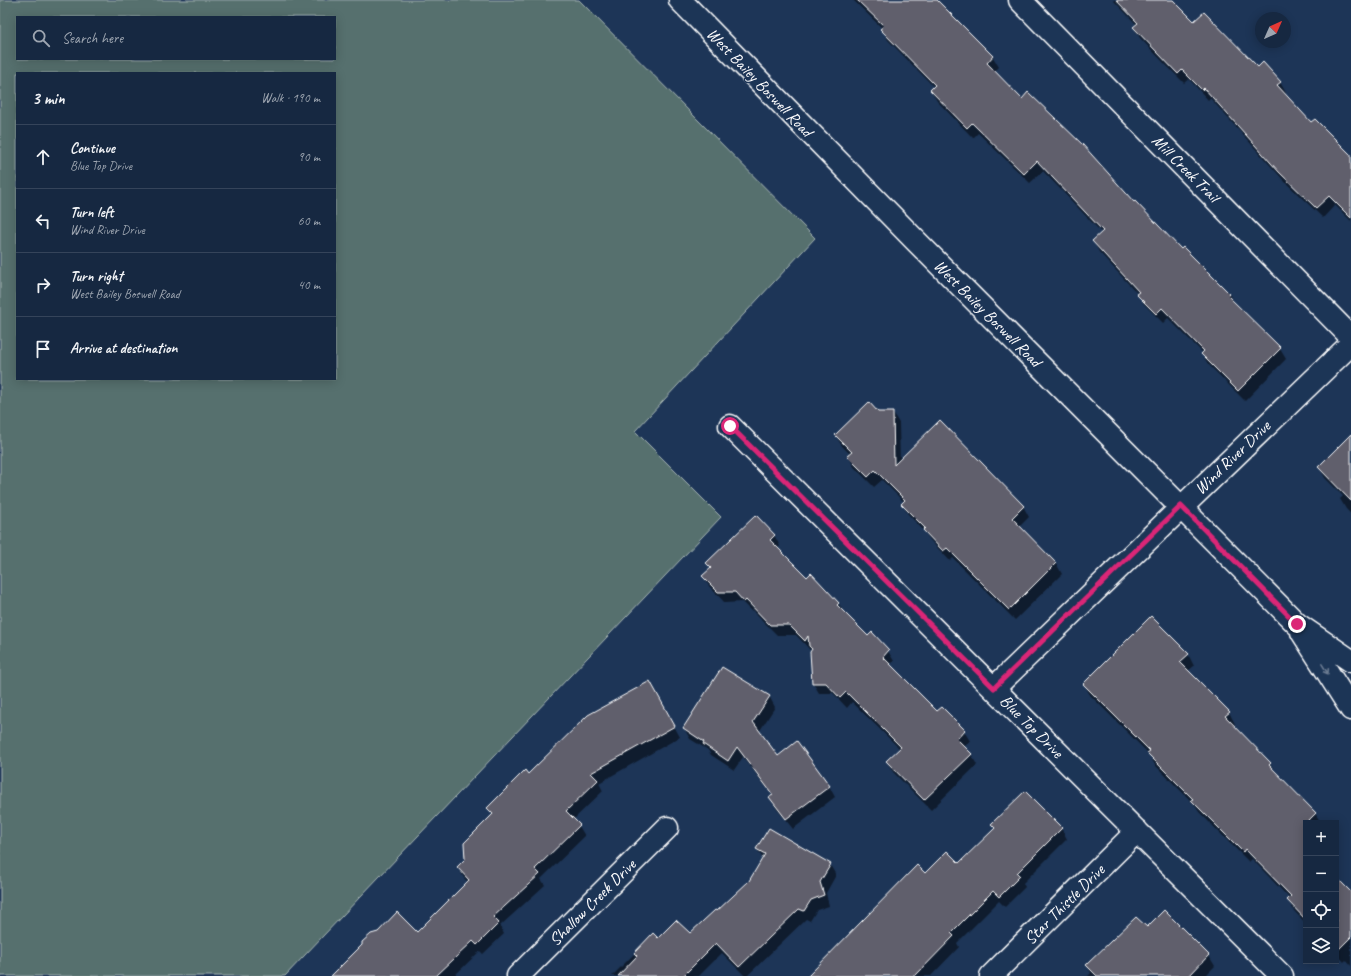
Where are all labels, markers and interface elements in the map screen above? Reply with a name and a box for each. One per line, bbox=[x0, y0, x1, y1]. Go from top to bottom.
north arrow bbox=[1255, 12, 1291, 48]
search box bbox=[16, 16, 336, 60]
street label: West Bailey Boswell Road bbox=[702, 23, 819, 143]
icon: search bbox=[30, 27, 52, 49]
text: Search here bbox=[62, 29, 123, 48]
text: 3 min bbox=[32, 88, 65, 109]
text: Walk · 190 m bbox=[261, 90, 320, 106]
street label: Mill Creek Trail bbox=[1147, 130, 1226, 209]
text: Continue bbox=[70, 139, 115, 158]
icon: ahead bbox=[32, 146, 54, 168]
text: 90 m bbox=[298, 149, 320, 165]
text: Blue Top Drive bbox=[70, 158, 132, 174]
text: Turn left bbox=[70, 203, 113, 222]
icon: left bbox=[32, 210, 54, 232]
text: 60 m bbox=[298, 213, 320, 229]
text: Wind River Drive bbox=[70, 222, 145, 238]
street label: West Bailey Boswell Road bbox=[929, 255, 1048, 373]
text: Turn right bbox=[70, 267, 123, 286]
icon: right bbox=[32, 274, 54, 296]
text: 40 m bbox=[298, 277, 320, 293]
text: West Bailey Boswell Road bbox=[70, 286, 180, 302]
icon: arrive bbox=[32, 338, 54, 360]
text: Arrive at destination bbox=[70, 339, 177, 358]
street label: Wind River Drive bbox=[1190, 415, 1276, 499]
route start bbox=[721, 417, 739, 435]
route end bbox=[1288, 615, 1306, 633]
one-way arrow bbox=[1321, 663, 1329, 674]
street label: Blue Top Drive bbox=[996, 690, 1069, 763]
map controls bbox=[1303, 820, 1339, 964]
button: + bbox=[1303, 820, 1339, 856]
street label: Shallow Creek Drive bbox=[544, 853, 641, 950]
button: − bbox=[1303, 856, 1339, 892]
street label: Star Thistle Drive bbox=[1020, 859, 1110, 949]
button: locate bbox=[1303, 892, 1339, 928]
button: layers bbox=[1303, 928, 1339, 964]

